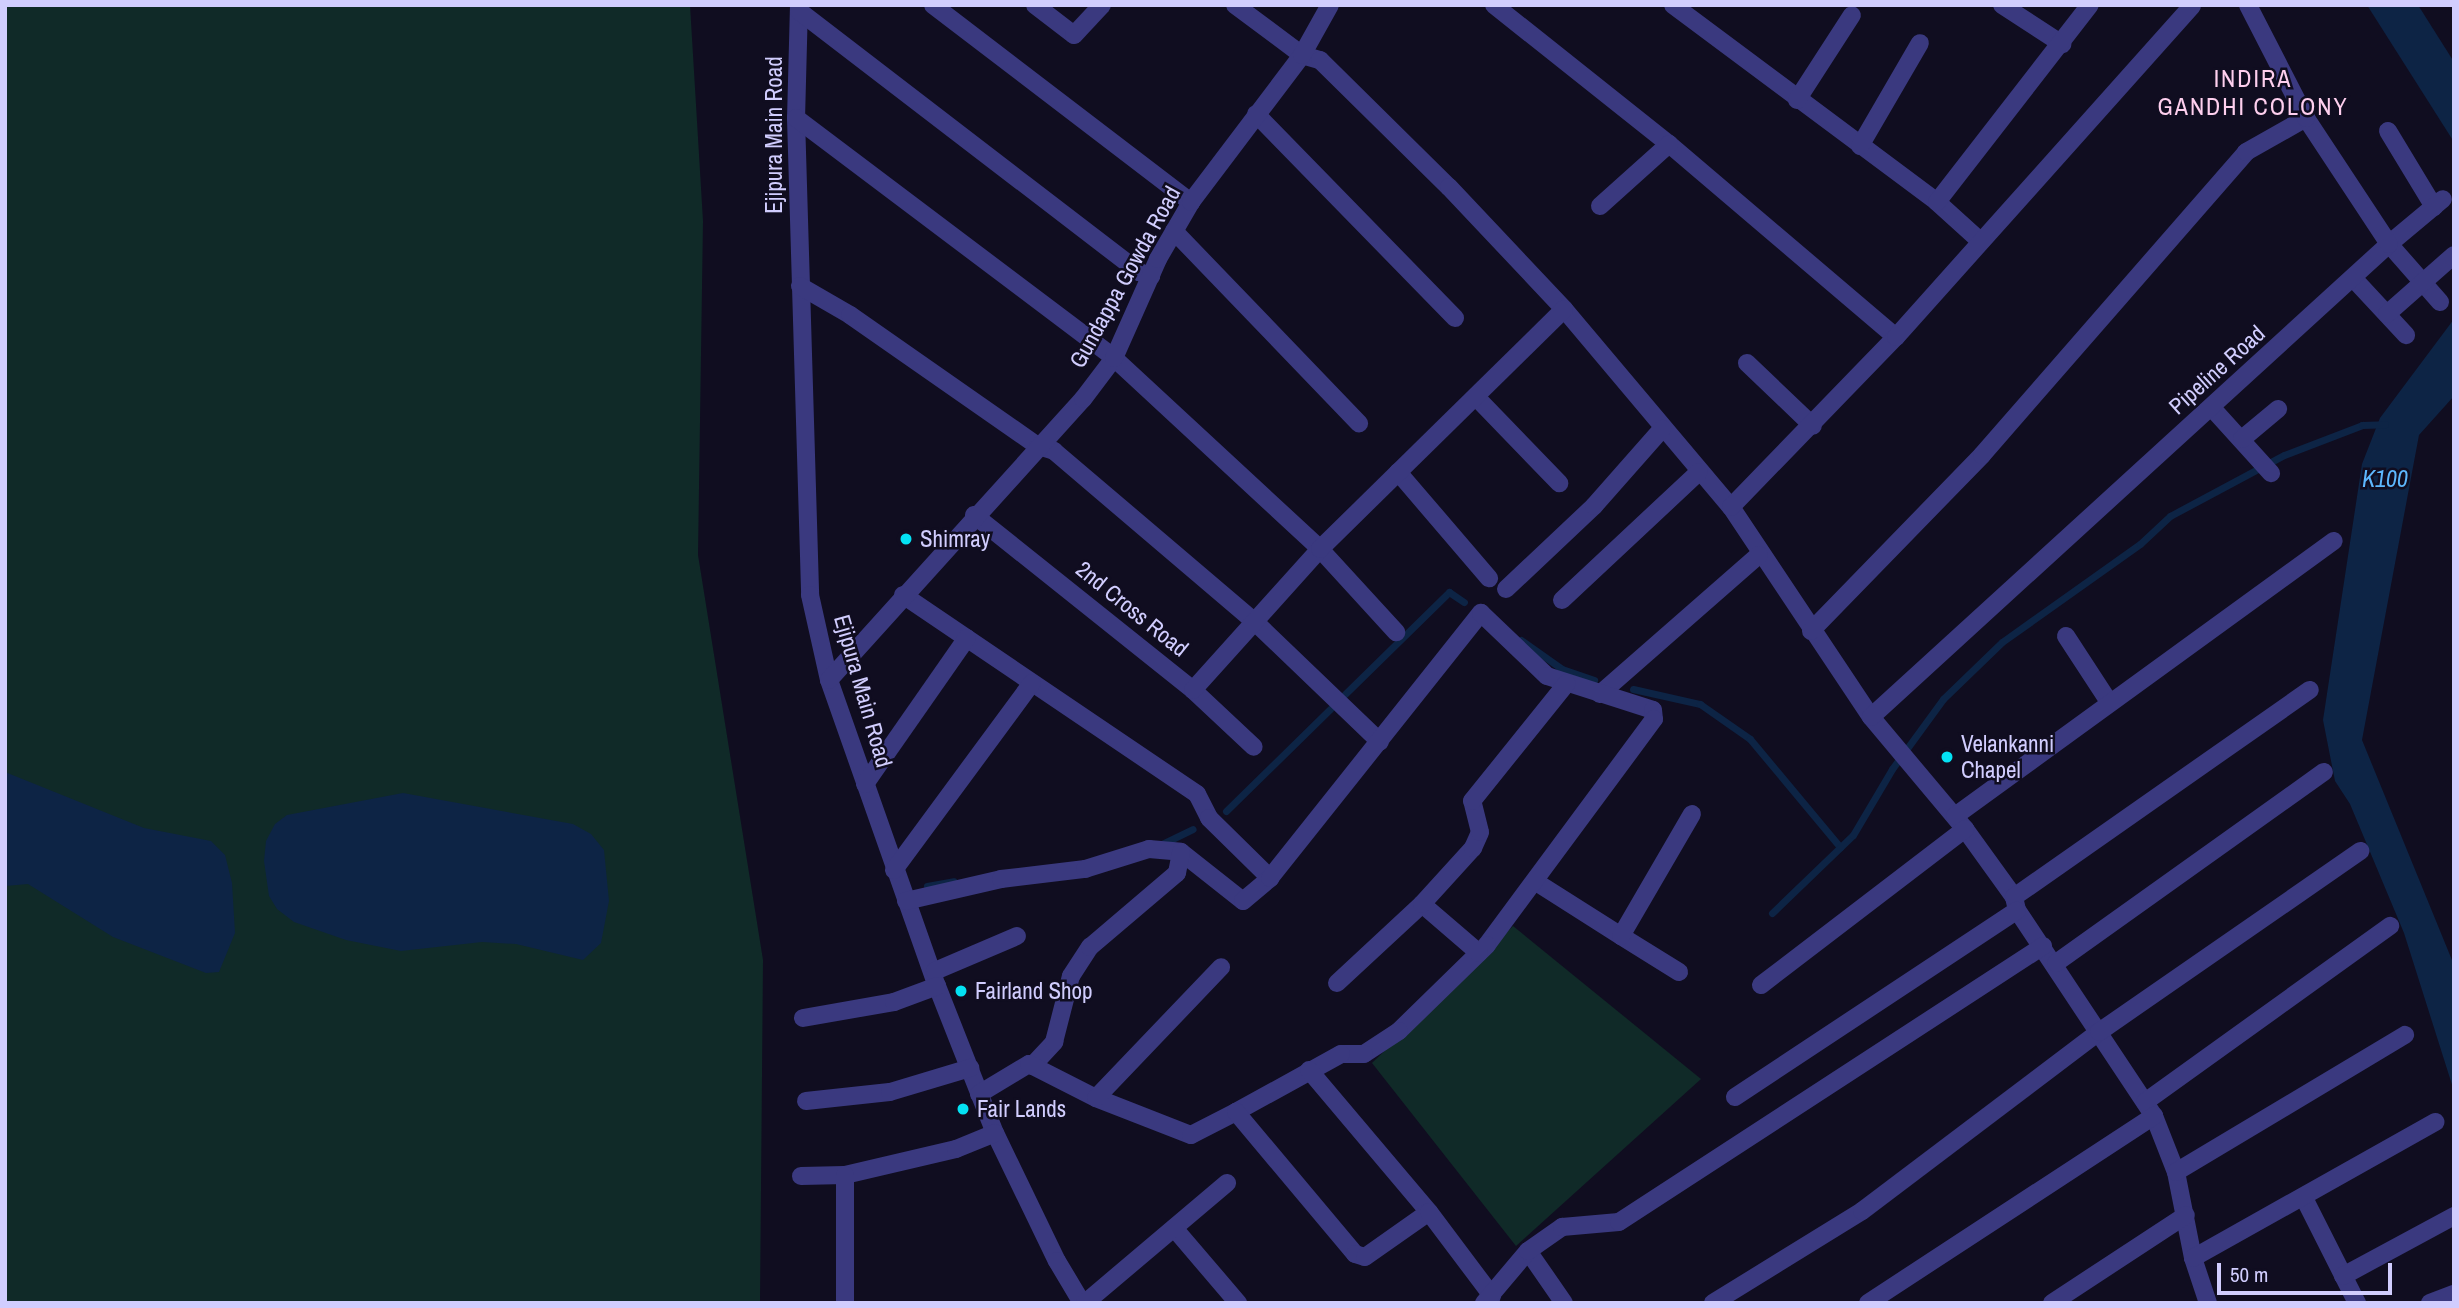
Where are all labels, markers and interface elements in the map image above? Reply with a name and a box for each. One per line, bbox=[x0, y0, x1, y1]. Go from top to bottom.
street label: Ejipura Main Road bbox=[760, 56, 788, 214]
district label: INDIRA GANDHI COLONY bbox=[2159, 65, 2347, 121]
street label: Gundappa Gowda Road bbox=[1064, 181, 1186, 373]
street label: Pipeline Road bbox=[2163, 320, 2271, 420]
water label: K100 bbox=[2362, 465, 2408, 493]
place label: Shimray bbox=[920, 525, 990, 553]
marker: Shimray bbox=[898, 531, 914, 547]
street label: 2nd Cross Road bbox=[1070, 555, 1194, 663]
street label: Ejipura Main Road bbox=[828, 612, 898, 770]
place label: Velankanni Chapel bbox=[1961, 730, 2054, 784]
marker: Velankanni Chapel bbox=[1939, 749, 1955, 765]
place label: Fairland Shop bbox=[975, 977, 1093, 1005]
marker: Fairland Shop bbox=[953, 983, 969, 999]
place label: Fair Lands bbox=[977, 1095, 1066, 1123]
marker: Fair Lands bbox=[955, 1101, 971, 1117]
scale bar bbox=[2221, 1248, 2396, 1292]
text: 50 m bbox=[2230, 1260, 2268, 1289]

